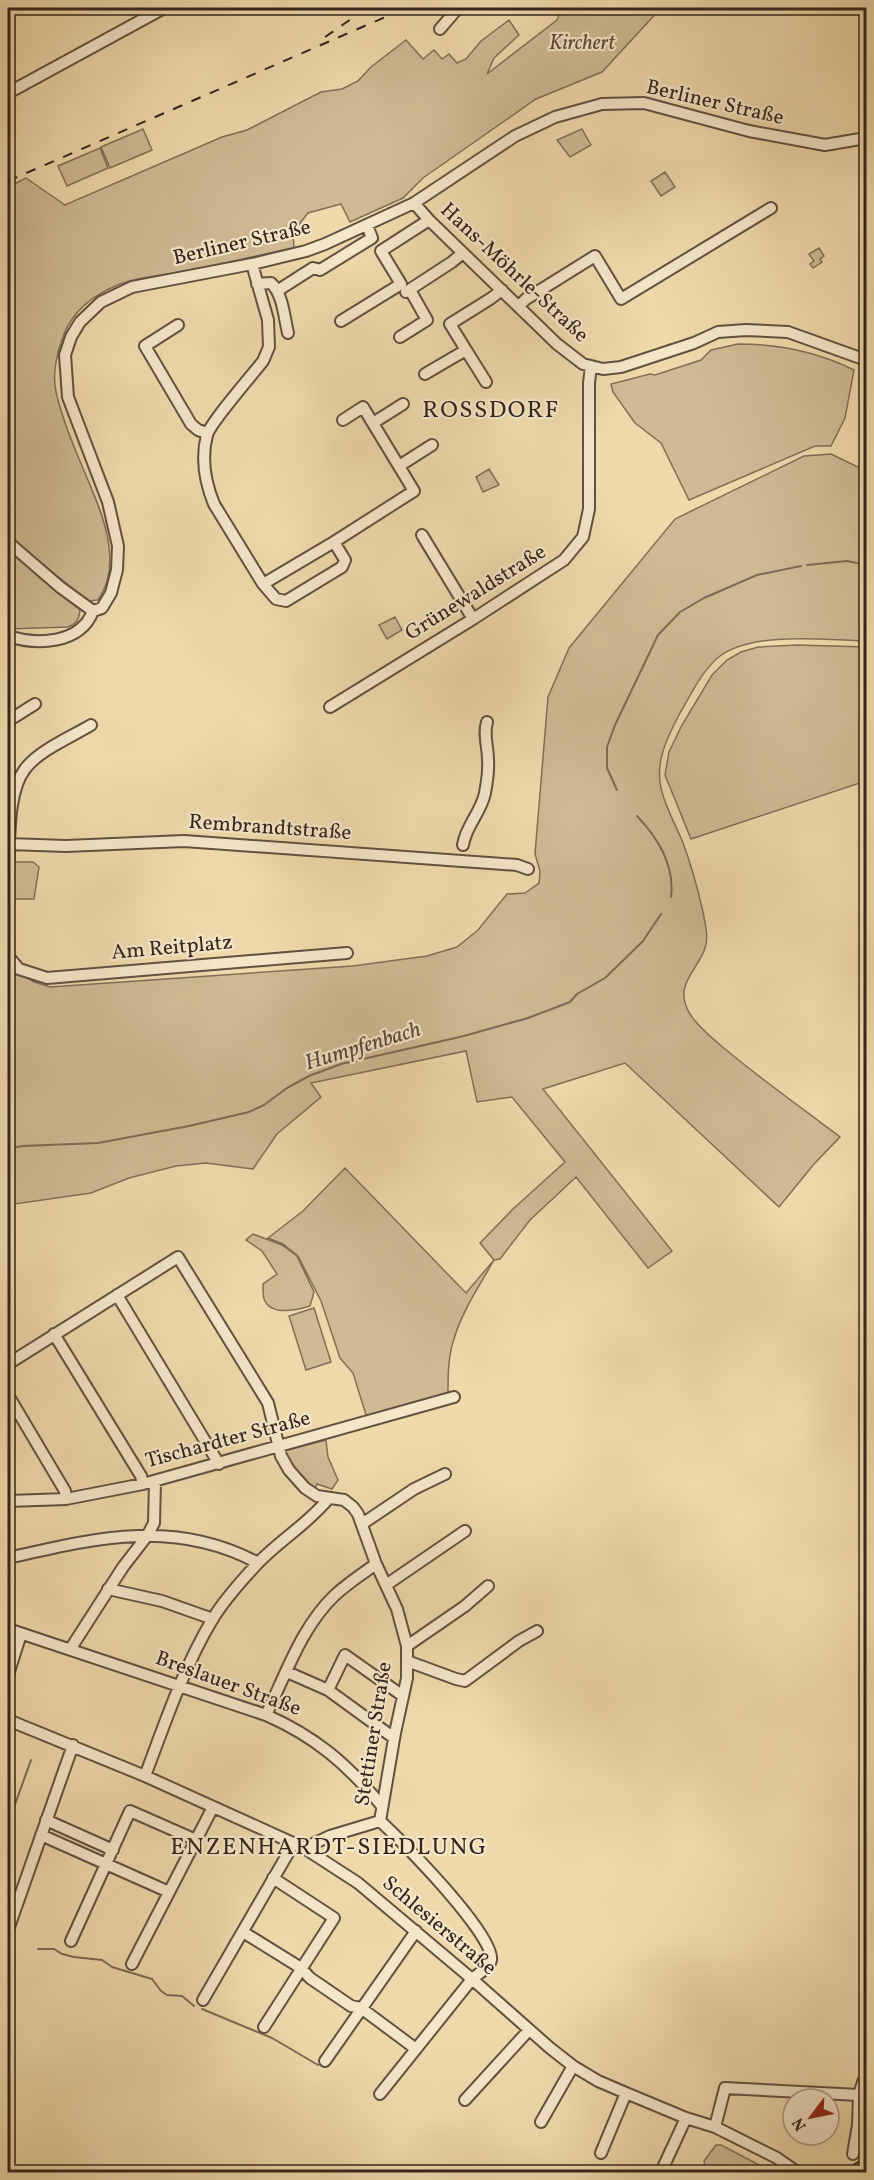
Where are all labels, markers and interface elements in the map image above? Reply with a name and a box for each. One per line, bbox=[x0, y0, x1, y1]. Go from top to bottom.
park label: Kirchert bbox=[549, 29, 616, 58]
street label: Berliner Straße bbox=[643, 73, 787, 133]
street label: Hans-Möhrle-Straße bbox=[433, 196, 595, 350]
street label: Berliner Straße bbox=[170, 213, 314, 273]
district label: ROSSDORF bbox=[422, 394, 560, 428]
street label: Grünewaldstraße bbox=[400, 538, 552, 648]
street label: Rembrandtstraße bbox=[188, 808, 352, 848]
street label: Am Reitplatz bbox=[110, 928, 234, 968]
water label: Humpfenbach bbox=[301, 1015, 425, 1079]
street label: Tischardter Straße bbox=[142, 1404, 314, 1476]
street label: Breslauer Straße bbox=[151, 1644, 305, 1724]
street label: Stettiner Straße bbox=[348, 1660, 400, 1808]
district label: ENZENHARDT-SIEDLUNG bbox=[170, 1831, 488, 1865]
street label: Schlesierstraße bbox=[376, 1869, 503, 1983]
north arrow bbox=[781, 2087, 841, 2147]
text: N bbox=[787, 2113, 812, 2135]

